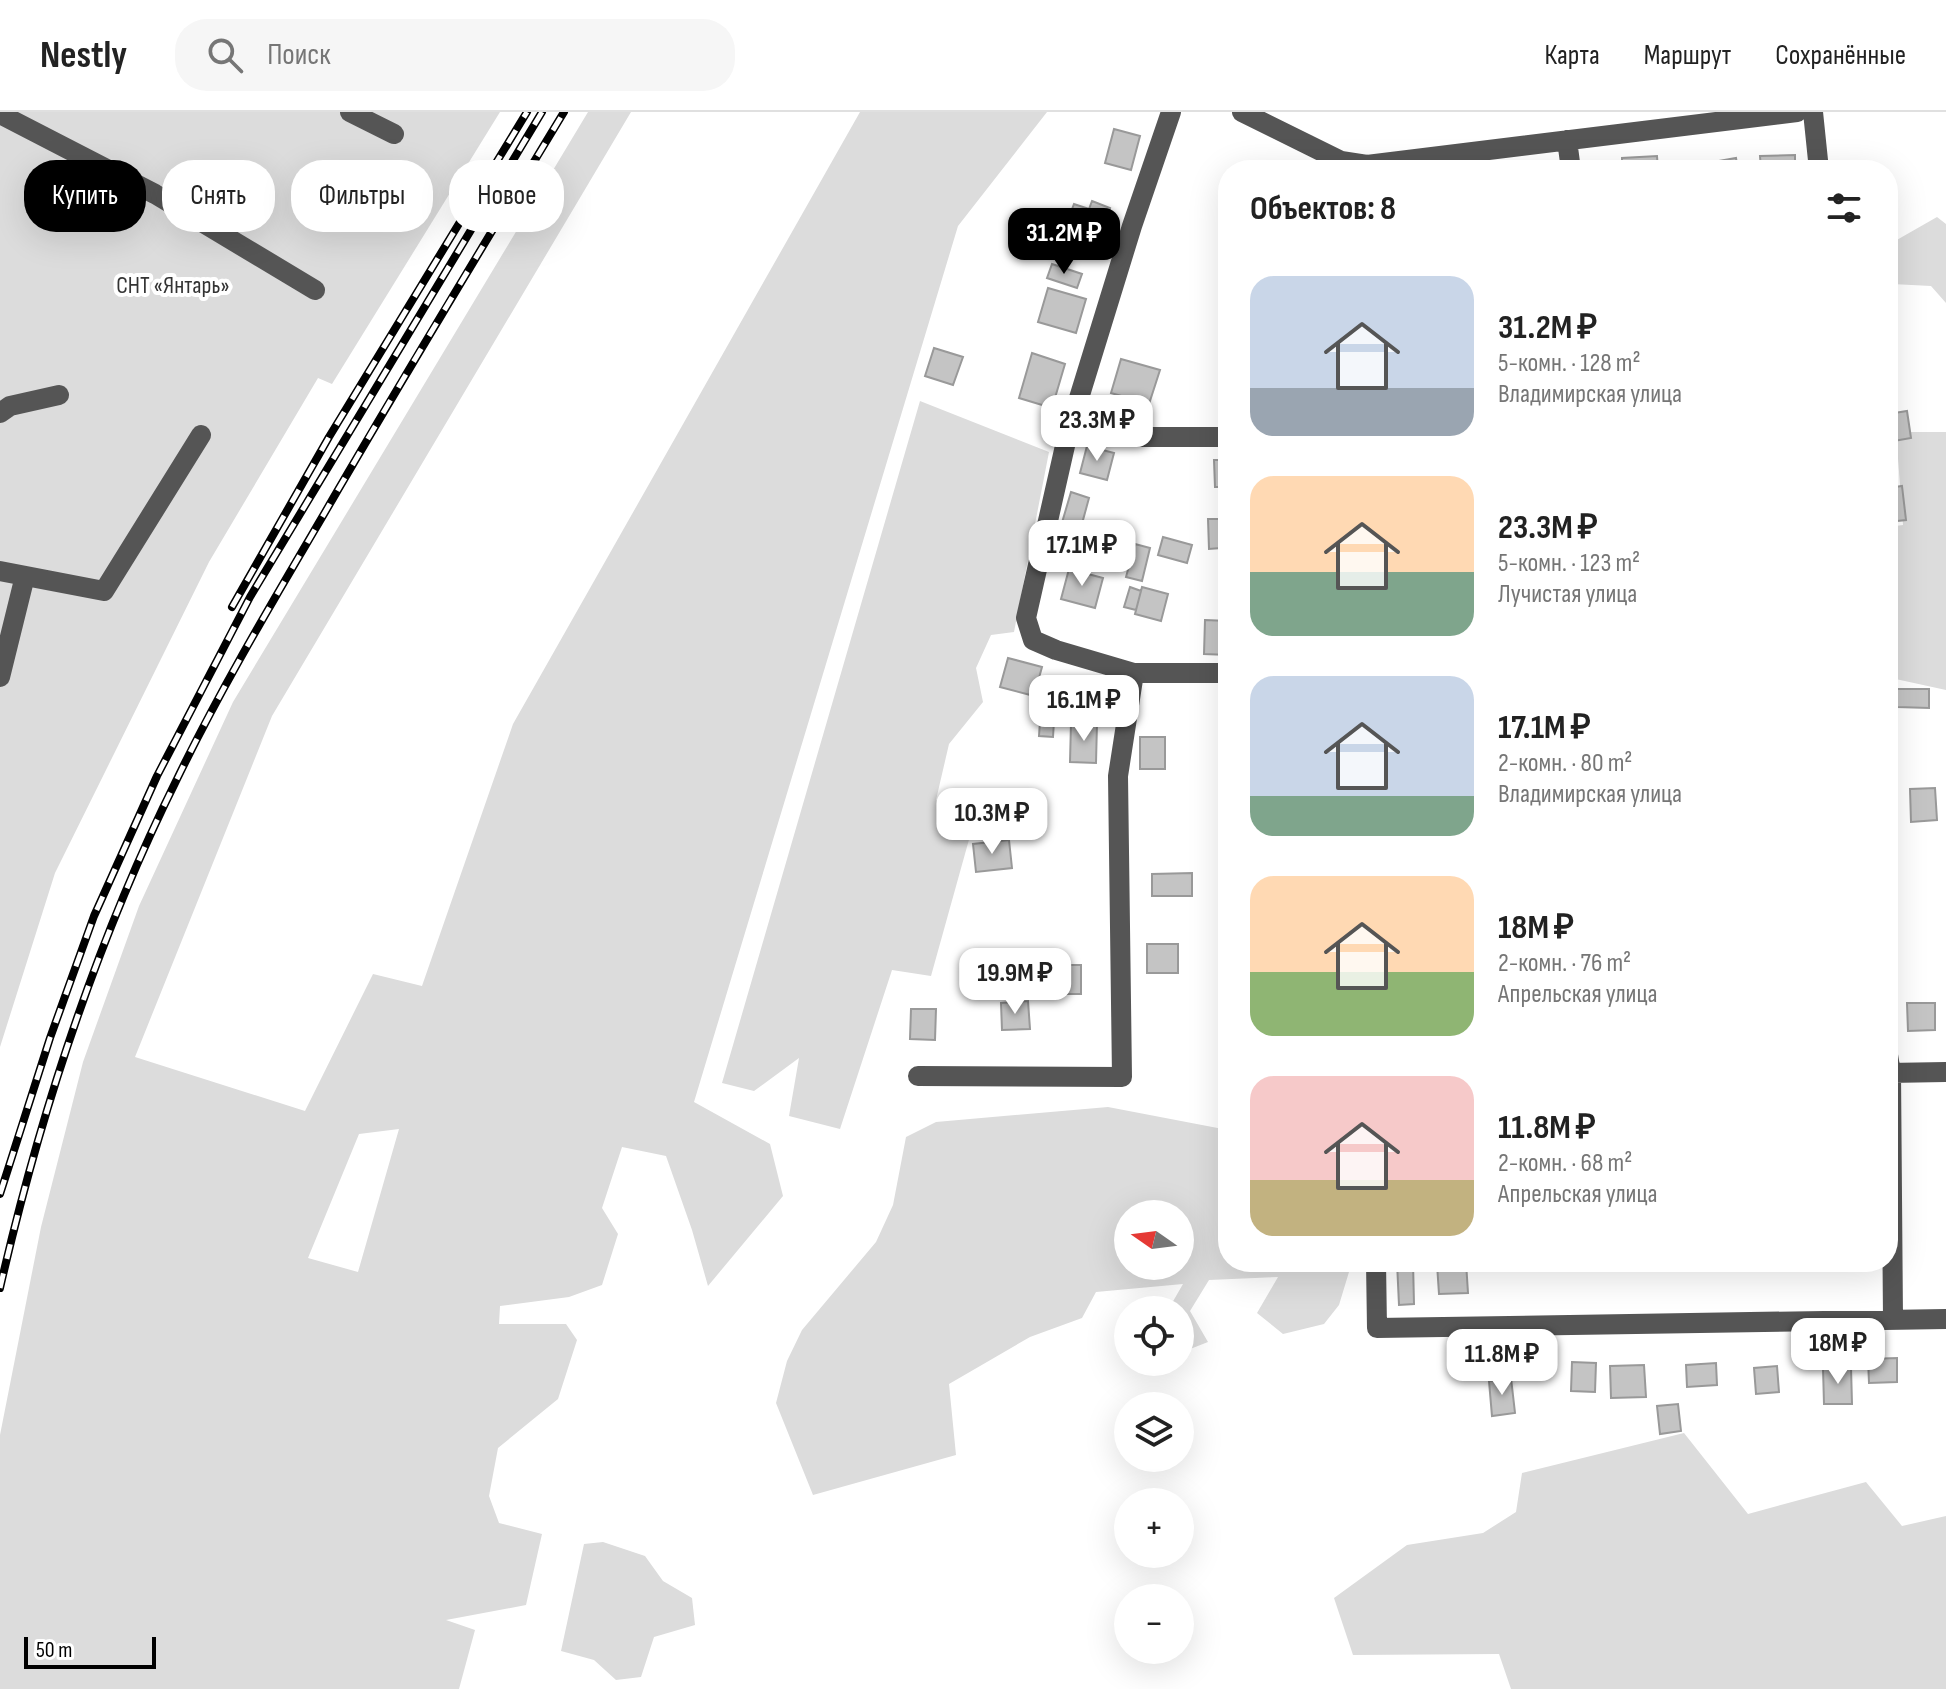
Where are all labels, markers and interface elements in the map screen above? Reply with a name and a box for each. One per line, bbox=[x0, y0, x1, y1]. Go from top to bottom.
search box bbox=[175, 19, 735, 91]
text: Nestly bbox=[40, 33, 127, 78]
icon: search bbox=[203, 33, 247, 77]
text: Поиск bbox=[267, 37, 331, 73]
text: Карта bbox=[1545, 39, 1600, 72]
text: Маршрут bbox=[1644, 39, 1731, 72]
text: Сохранённые bbox=[1775, 39, 1906, 72]
chip: Купить bbox=[24, 160, 146, 232]
chip: Снять bbox=[162, 160, 275, 232]
chip: Фильтры bbox=[291, 160, 433, 232]
chip: Новое bbox=[449, 160, 564, 232]
icon: filters bbox=[1822, 186, 1866, 230]
text: Объектов: 8 bbox=[1250, 188, 1396, 229]
pin: 31.2M ₽ bbox=[990, 208, 1138, 276]
text: 31.2M ₽ bbox=[1026, 218, 1102, 249]
park label: СНТ «Янтарь» bbox=[116, 271, 230, 300]
text: 31.2M ₽ bbox=[1498, 307, 1597, 348]
icon: home bbox=[1314, 308, 1410, 404]
text: 5-комн. · 128 m² bbox=[1498, 348, 1641, 379]
text: Владимирская улица bbox=[1498, 379, 1682, 410]
pin: 23.3M ₽ bbox=[1023, 395, 1171, 463]
text: 23.3M ₽ bbox=[1059, 405, 1135, 436]
text: 23.3M ₽ bbox=[1498, 507, 1598, 548]
icon: home bbox=[1314, 508, 1410, 604]
pin: 17.1M ₽ bbox=[1008, 520, 1156, 588]
text: 17.1M ₽ bbox=[1047, 530, 1117, 561]
text: 5-комн. · 123 m² bbox=[1498, 548, 1640, 579]
text: Лучистая улица bbox=[1498, 579, 1637, 610]
pin: 16.1M ₽ bbox=[1010, 675, 1158, 743]
text: 16.1M ₽ bbox=[1047, 685, 1121, 716]
text: 17.1M ₽ bbox=[1498, 707, 1591, 748]
icon: home bbox=[1314, 708, 1410, 804]
text: 2-комн. · 80 m² bbox=[1498, 748, 1632, 779]
text: Владимирская улица bbox=[1498, 779, 1682, 810]
pin: 10.3M ₽ bbox=[918, 788, 1066, 856]
text: 10.3M ₽ bbox=[954, 798, 1030, 829]
text: 18M ₽ bbox=[1498, 907, 1574, 948]
icon: home bbox=[1314, 908, 1410, 1004]
pin: 19.9M ₽ bbox=[941, 948, 1089, 1016]
text: 2-комн. · 76 m² bbox=[1498, 948, 1631, 979]
text: 19.9M ₽ bbox=[977, 958, 1053, 989]
text: Апрельская улица bbox=[1498, 979, 1657, 1010]
text: 11.8M ₽ bbox=[1498, 1107, 1596, 1148]
icon: home bbox=[1314, 1108, 1410, 1204]
text: 2-комн. · 68 m² bbox=[1498, 1148, 1632, 1179]
text: Апрельская улица bbox=[1498, 1179, 1657, 1210]
north arrow bbox=[1114, 1200, 1194, 1280]
map controls bbox=[1114, 1200, 1194, 1664]
button: locate bbox=[1114, 1296, 1194, 1376]
pin: 18M ₽ bbox=[1782, 1318, 1894, 1386]
text: 18M ₽ bbox=[1809, 1328, 1867, 1359]
pin: 11.8M ₽ bbox=[1428, 1329, 1576, 1397]
text: 11.8M ₽ bbox=[1465, 1339, 1539, 1370]
button: layers bbox=[1114, 1392, 1194, 1472]
button: + bbox=[1114, 1488, 1194, 1568]
button: − bbox=[1114, 1584, 1194, 1664]
scale bar bbox=[24, 1633, 156, 1669]
text: 50 m bbox=[36, 1637, 72, 1664]

